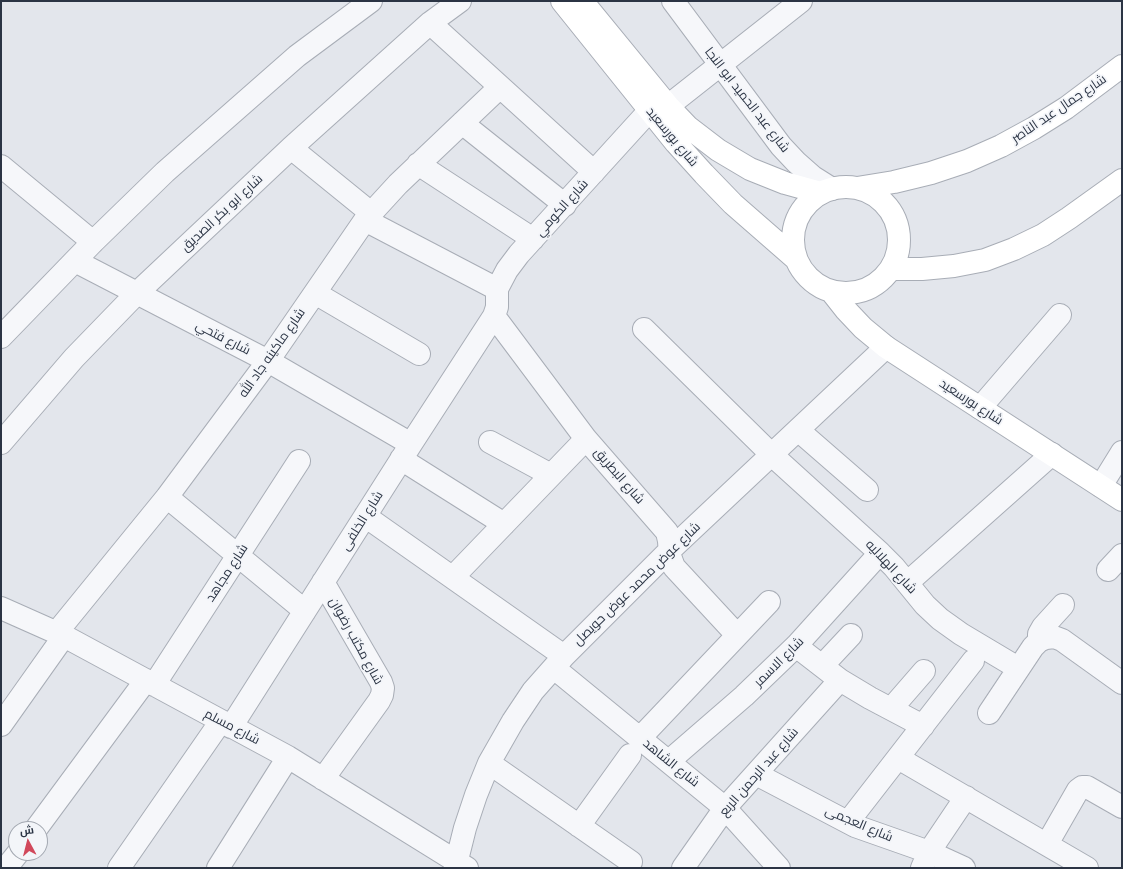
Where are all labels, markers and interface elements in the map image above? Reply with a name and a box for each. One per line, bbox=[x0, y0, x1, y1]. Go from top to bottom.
street label: شارع عبد الحميد ابو النجا bbox=[701, 44, 793, 156]
street label: شارع جمال عبد الناصر bbox=[1009, 71, 1109, 147]
street label: شارع بورسعيد bbox=[643, 104, 701, 170]
street label: شارع ابو بكر الصديق bbox=[178, 171, 266, 255]
street label: شارع الكومي bbox=[532, 176, 592, 240]
street label: شارع ماكينه جاد الله bbox=[235, 305, 309, 401]
street label: شارع فتحي bbox=[193, 318, 253, 358]
street label: شارع بورسعيد bbox=[936, 376, 1006, 428]
street label: شارع البطريق bbox=[590, 445, 648, 507]
street label: شارع الخلفى bbox=[338, 488, 386, 554]
street label: شارع عوض محمد عوض حويصل bbox=[570, 519, 704, 649]
street label: شارع الهلاليه bbox=[862, 537, 920, 597]
street label: شارع مجاهد bbox=[203, 541, 251, 605]
street label: شارع مكتب رضوان bbox=[326, 595, 386, 687]
street label: شارع الاسمر bbox=[751, 634, 807, 690]
street label: شارع مسلم bbox=[202, 706, 262, 748]
street label: شارع عبد الرحمن الربع bbox=[716, 724, 802, 820]
street label: شارع الشاهد bbox=[640, 736, 702, 790]
street label: شارع العجمى bbox=[823, 803, 895, 845]
north arrow bbox=[8, 821, 48, 861]
text: ش bbox=[19, 822, 35, 838]

